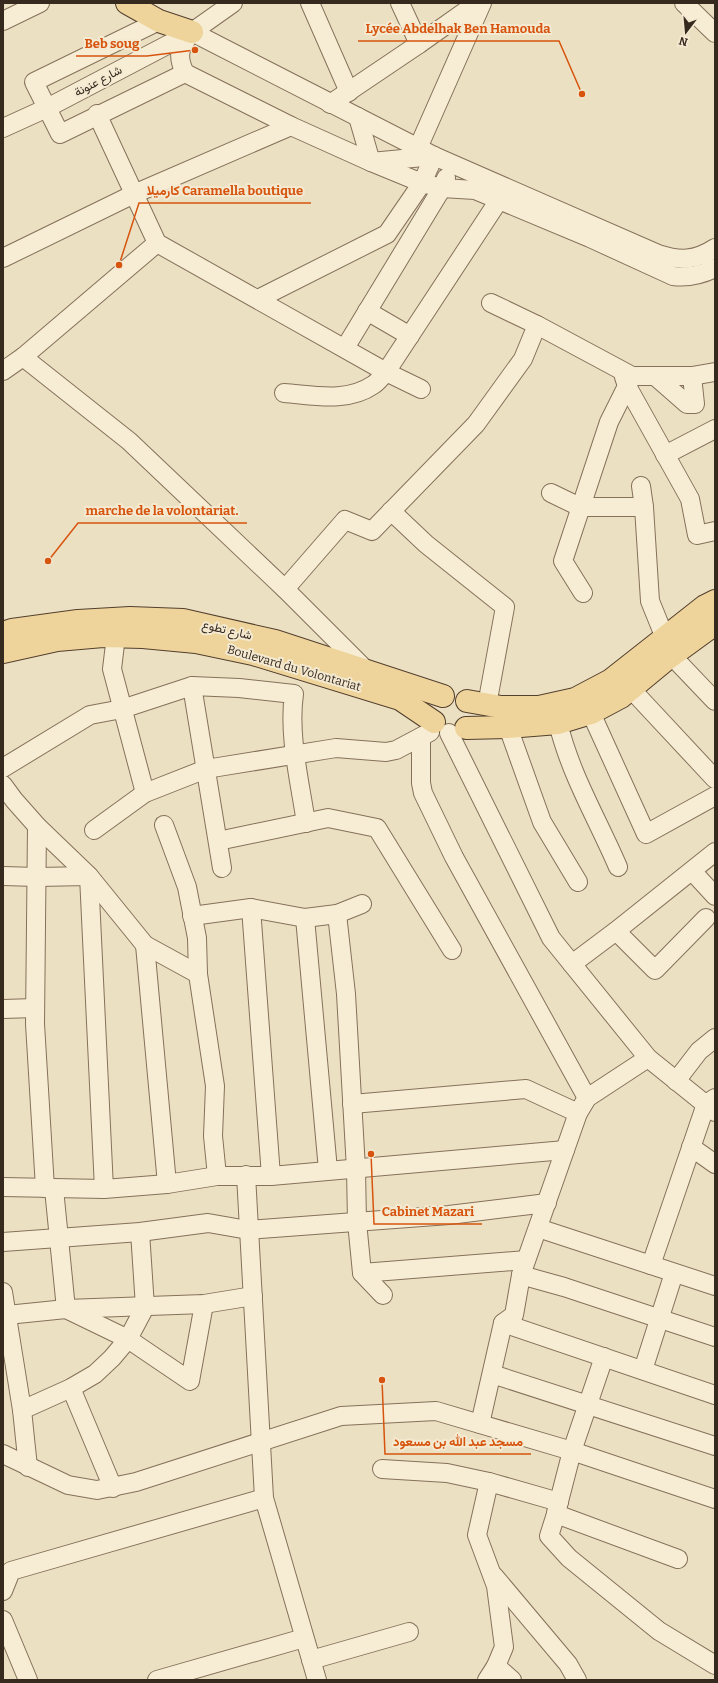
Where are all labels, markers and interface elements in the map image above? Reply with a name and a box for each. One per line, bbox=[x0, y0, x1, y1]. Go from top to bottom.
north arrow bbox=[666, 12, 706, 52]
callout: Lycée Abdelhak Ben Hamouda bbox=[358, 16, 559, 41]
text: Lycée Abdelhak Ben Hamouda bbox=[366, 21, 551, 36]
callout: Beb soug bbox=[76, 31, 147, 56]
text: N bbox=[677, 34, 689, 49]
text: Beb soug bbox=[84, 36, 140, 51]
street label: شارع عنونة bbox=[72, 63, 125, 101]
callout: كارميلا Caramella boutique bbox=[139, 178, 311, 203]
text: كارميلا Caramella boutique bbox=[147, 183, 303, 199]
callout: marche de la volontariat. bbox=[78, 498, 247, 523]
text: marche de la volontariat. bbox=[86, 503, 238, 518]
street label: شارع تطوع bbox=[200, 617, 253, 645]
street label: Boulevard du Volontariat bbox=[226, 642, 363, 694]
callout: Cabinet Mazari bbox=[374, 1199, 482, 1224]
text: Cabinet Mazari bbox=[382, 1204, 474, 1219]
callout: مسجد عبد الله بن مسعود bbox=[385, 1429, 531, 1454]
text: مسجد عبد الله بن مسعود bbox=[393, 1434, 523, 1450]

